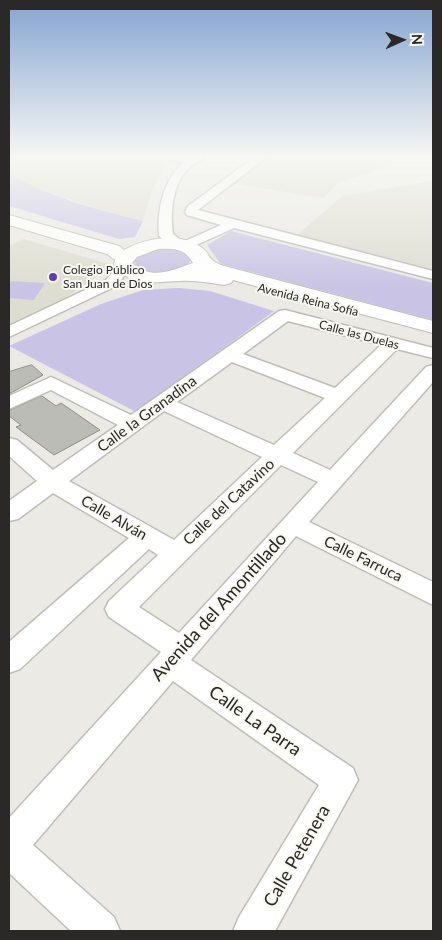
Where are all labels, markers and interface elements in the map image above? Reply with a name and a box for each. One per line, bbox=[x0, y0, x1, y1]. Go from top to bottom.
north arrow bbox=[377, 15, 427, 65]
text: N bbox=[409, 34, 426, 45]
place label: Colegio Público San Juan de Dios bbox=[63, 263, 152, 291]
marker: Colegio Público San Juan de Dios bbox=[47, 271, 59, 283]
street label: Avenida Reina Sofía bbox=[256, 281, 360, 319]
street label: Calle las Duelas bbox=[317, 317, 401, 353]
street label: Calle la Granadina bbox=[94, 372, 200, 456]
street label: Calle del Catavino bbox=[180, 455, 278, 549]
street label: Calle Alván bbox=[78, 492, 150, 544]
street label: Avenida del Amontillado bbox=[147, 528, 291, 686]
street label: Calle Farruca bbox=[321, 532, 405, 586]
street label: Calle La Parra bbox=[205, 681, 305, 761]
street label: Calle Petenera bbox=[259, 801, 335, 911]

